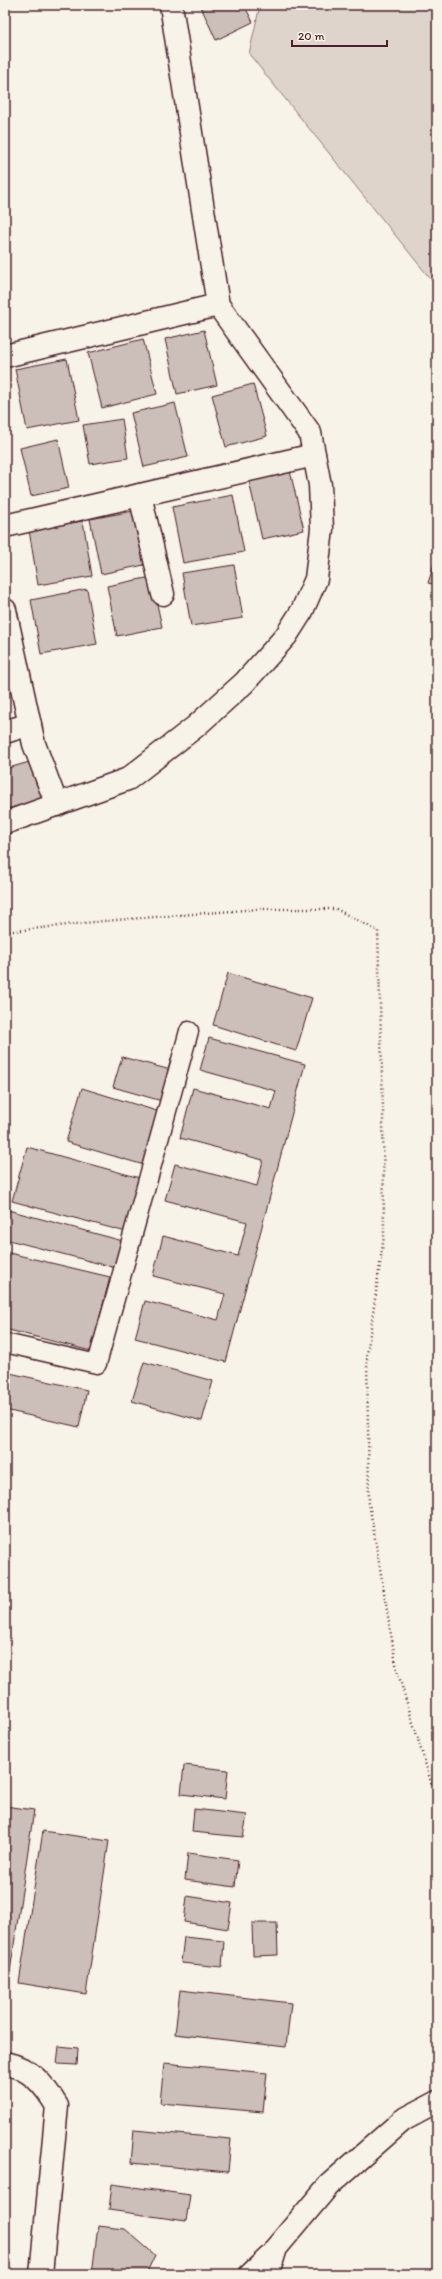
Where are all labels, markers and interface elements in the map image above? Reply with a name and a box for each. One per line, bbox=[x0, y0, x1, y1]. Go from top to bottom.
scale bar bbox=[292, 22, 387, 48]
text: 20 m bbox=[298, 29, 325, 43]

